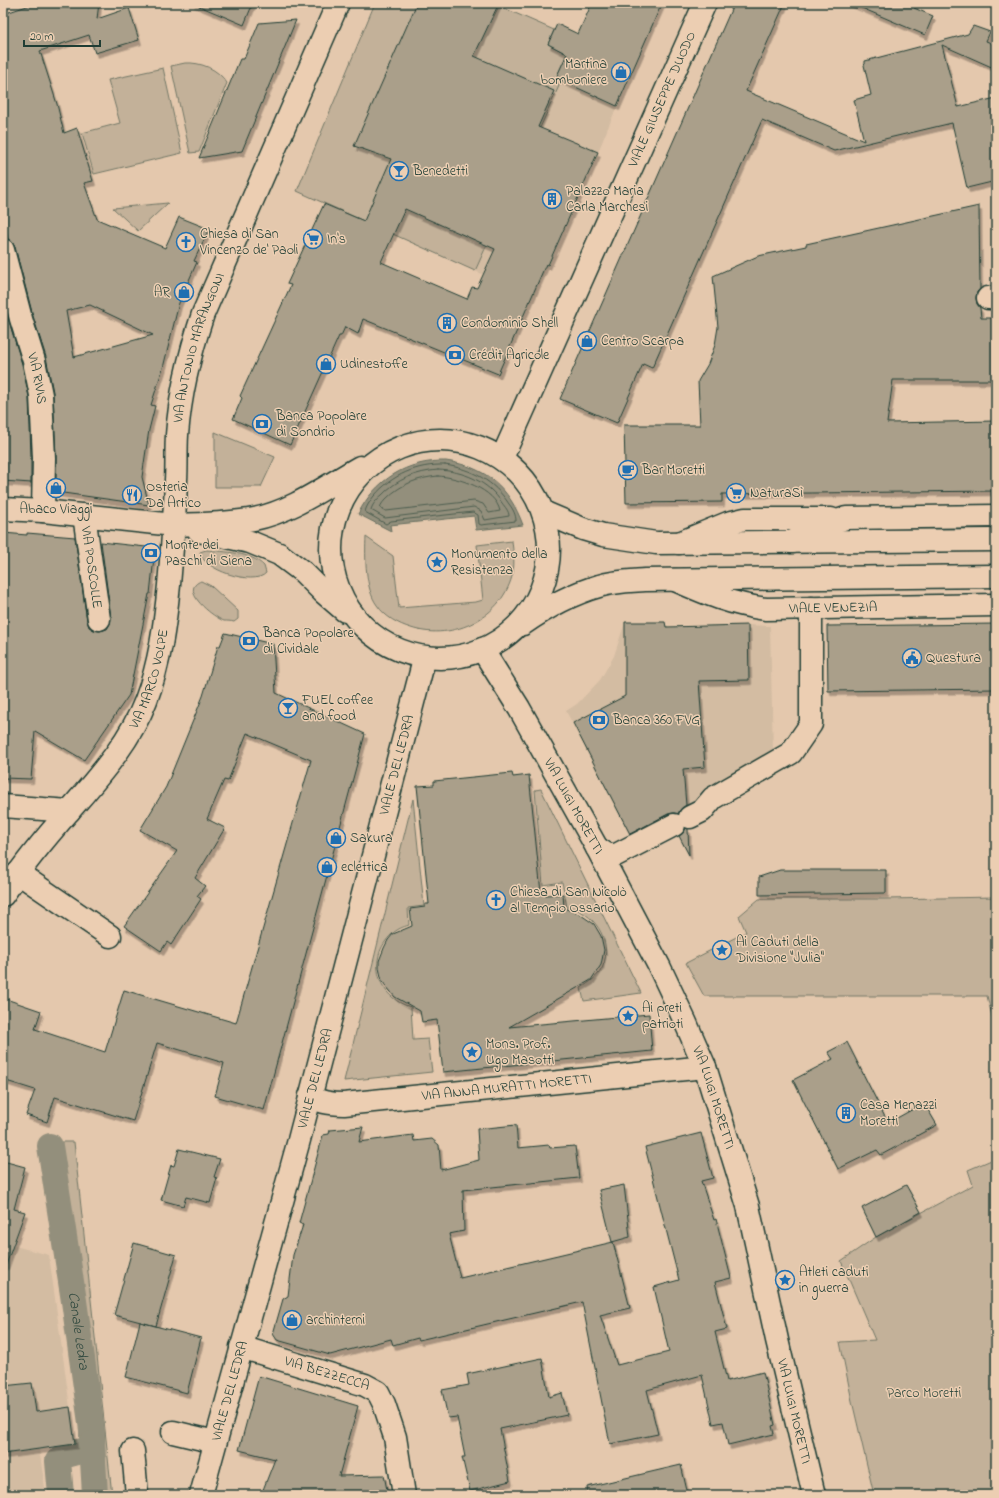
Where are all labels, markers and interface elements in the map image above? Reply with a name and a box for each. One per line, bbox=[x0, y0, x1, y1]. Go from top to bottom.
scale bar bbox=[24, 22, 100, 48]
text: 20 m bbox=[30, 28, 53, 46]
street label: VIALE GIUSEPPE DUODO bbox=[622, 28, 702, 171]
place label: Martina bomboniere bbox=[540, 54, 608, 91]
shop icon: Martina bomboniere bbox=[610, 61, 632, 83]
bar icon: Benedetti bbox=[388, 160, 410, 182]
place label: Benedetti bbox=[412, 161, 468, 182]
place label: Palazzo Maria Carla Marchesi bbox=[566, 181, 648, 218]
building icon: Palazzo Maria Carla Marchesi bbox=[541, 188, 563, 210]
place label: Chiesa di San Vincenzo de' Paoli bbox=[199, 224, 298, 261]
supermarket icon: In's bbox=[302, 228, 324, 250]
place label: In's bbox=[327, 229, 346, 250]
church icon: Chiesa di San Vincenzo de' Paoli bbox=[175, 231, 197, 253]
street label: VIA ANTONIO MARANGONI bbox=[168, 269, 230, 425]
shop icon: AR bbox=[173, 281, 195, 303]
place label: AR bbox=[154, 282, 170, 303]
building icon: Condominio Shell bbox=[436, 312, 458, 334]
place label: Condominio Shell bbox=[461, 313, 558, 334]
shop icon: Centro Scarpa bbox=[576, 330, 598, 352]
place label: Centro Scarpa bbox=[601, 331, 684, 352]
bank icon: Crédit Agricole bbox=[444, 344, 466, 366]
place label: Crédit Agricole bbox=[469, 345, 550, 367]
street label: VIA RIVIS bbox=[21, 349, 52, 404]
shop icon: Udinestoffe bbox=[315, 353, 337, 375]
place label: Udinestoffe bbox=[340, 354, 409, 375]
place label: Banca Popolare di Sondrio bbox=[275, 406, 367, 443]
bank icon: Banca Popolare di Sondrio bbox=[251, 413, 273, 435]
cafe icon: Bar Moretti bbox=[617, 459, 639, 481]
place label: Bar Moretti bbox=[641, 460, 705, 481]
shop icon: Abaco Viaggi bbox=[45, 477, 67, 499]
place label: Osteria Da Artico bbox=[145, 477, 201, 514]
supermarket icon: NaturaSì bbox=[725, 482, 747, 504]
place label: NaturaSì bbox=[750, 483, 803, 504]
restaurant icon: Osteria Da Artico bbox=[121, 484, 143, 506]
place label: Abaco Viaggi bbox=[19, 499, 93, 521]
street label: VIA POSCOLLE bbox=[75, 524, 108, 610]
place label: Monte dei Paschi di Siena bbox=[165, 535, 252, 572]
bank icon: Monte dei Paschi di Siena bbox=[140, 542, 162, 564]
place label: Monumento della Resistenza bbox=[451, 544, 548, 581]
place icon: Monumento della Resistenza bbox=[426, 551, 448, 573]
street label: VIALE VENEZIA bbox=[788, 597, 878, 619]
place label: Banca Popolare di Cividale bbox=[262, 623, 354, 660]
street label: VIA MARCO VOLPE bbox=[123, 627, 174, 734]
bank icon: Banca Popolare di Cividale bbox=[238, 630, 260, 652]
public building icon: Questura bbox=[901, 647, 923, 669]
place label: Questura bbox=[926, 648, 981, 669]
place label: FUEL coffee and food bbox=[301, 690, 374, 727]
bar icon: FUEL coffee and food bbox=[277, 697, 299, 719]
bank icon: Banca 360 FVG bbox=[588, 709, 610, 731]
place label: Banca 360 FVG bbox=[612, 710, 700, 731]
street label: VIALE DEL LEDRA bbox=[373, 712, 420, 818]
street label: VIA LUIGI MORETTI bbox=[538, 753, 609, 858]
shop icon: Sakura bbox=[325, 827, 347, 849]
place label: Sakura bbox=[350, 828, 393, 849]
shop icon: eclettica bbox=[316, 856, 338, 878]
place label: eclettica bbox=[341, 857, 388, 878]
place label: Chiesa di San Nicolò al Tempio Ossario bbox=[510, 882, 627, 919]
church icon: Chiesa di San Nicolò al Tempio Ossario bbox=[485, 889, 507, 911]
place label: Ai Caduti della Divisione "Julia" bbox=[735, 932, 824, 969]
place icon: Ai Caduti della Divisione "Julia" bbox=[711, 939, 733, 961]
place label: Ai preti patrioti bbox=[642, 998, 683, 1035]
place icon: Ai preti patrioti bbox=[617, 1005, 639, 1027]
street label: VIALE DEL LEDRA bbox=[292, 1026, 338, 1132]
place label: Mons. Prof. Ugo Masotti bbox=[486, 1034, 554, 1072]
place icon: Mons. Prof. Ugo Masotti bbox=[461, 1041, 483, 1063]
street label: VIA LUIGI MORETTI bbox=[686, 1042, 740, 1152]
street label: VIA ANNA MURATTI MORETTI bbox=[420, 1068, 593, 1107]
place label: Casa Menazzi Moretti bbox=[860, 1095, 937, 1132]
building icon: Casa Menazzi Moretti bbox=[835, 1102, 857, 1124]
place label: Atleti caduti in guerra bbox=[799, 1262, 869, 1300]
place icon: Atleti caduti in guerra bbox=[774, 1269, 796, 1291]
water label: Canale Ledra bbox=[62, 1290, 95, 1372]
shop icon: archinterni bbox=[281, 1309, 303, 1331]
place label: archinterni bbox=[306, 1310, 365, 1331]
street label: VIALE DEL LEDRA bbox=[206, 1339, 254, 1444]
street label: VIA BEZZECCA bbox=[281, 1350, 372, 1396]
street label: VIA LUIGI MORETTI bbox=[771, 1356, 817, 1466]
park label: Parco Moretti bbox=[887, 1383, 961, 1404]

